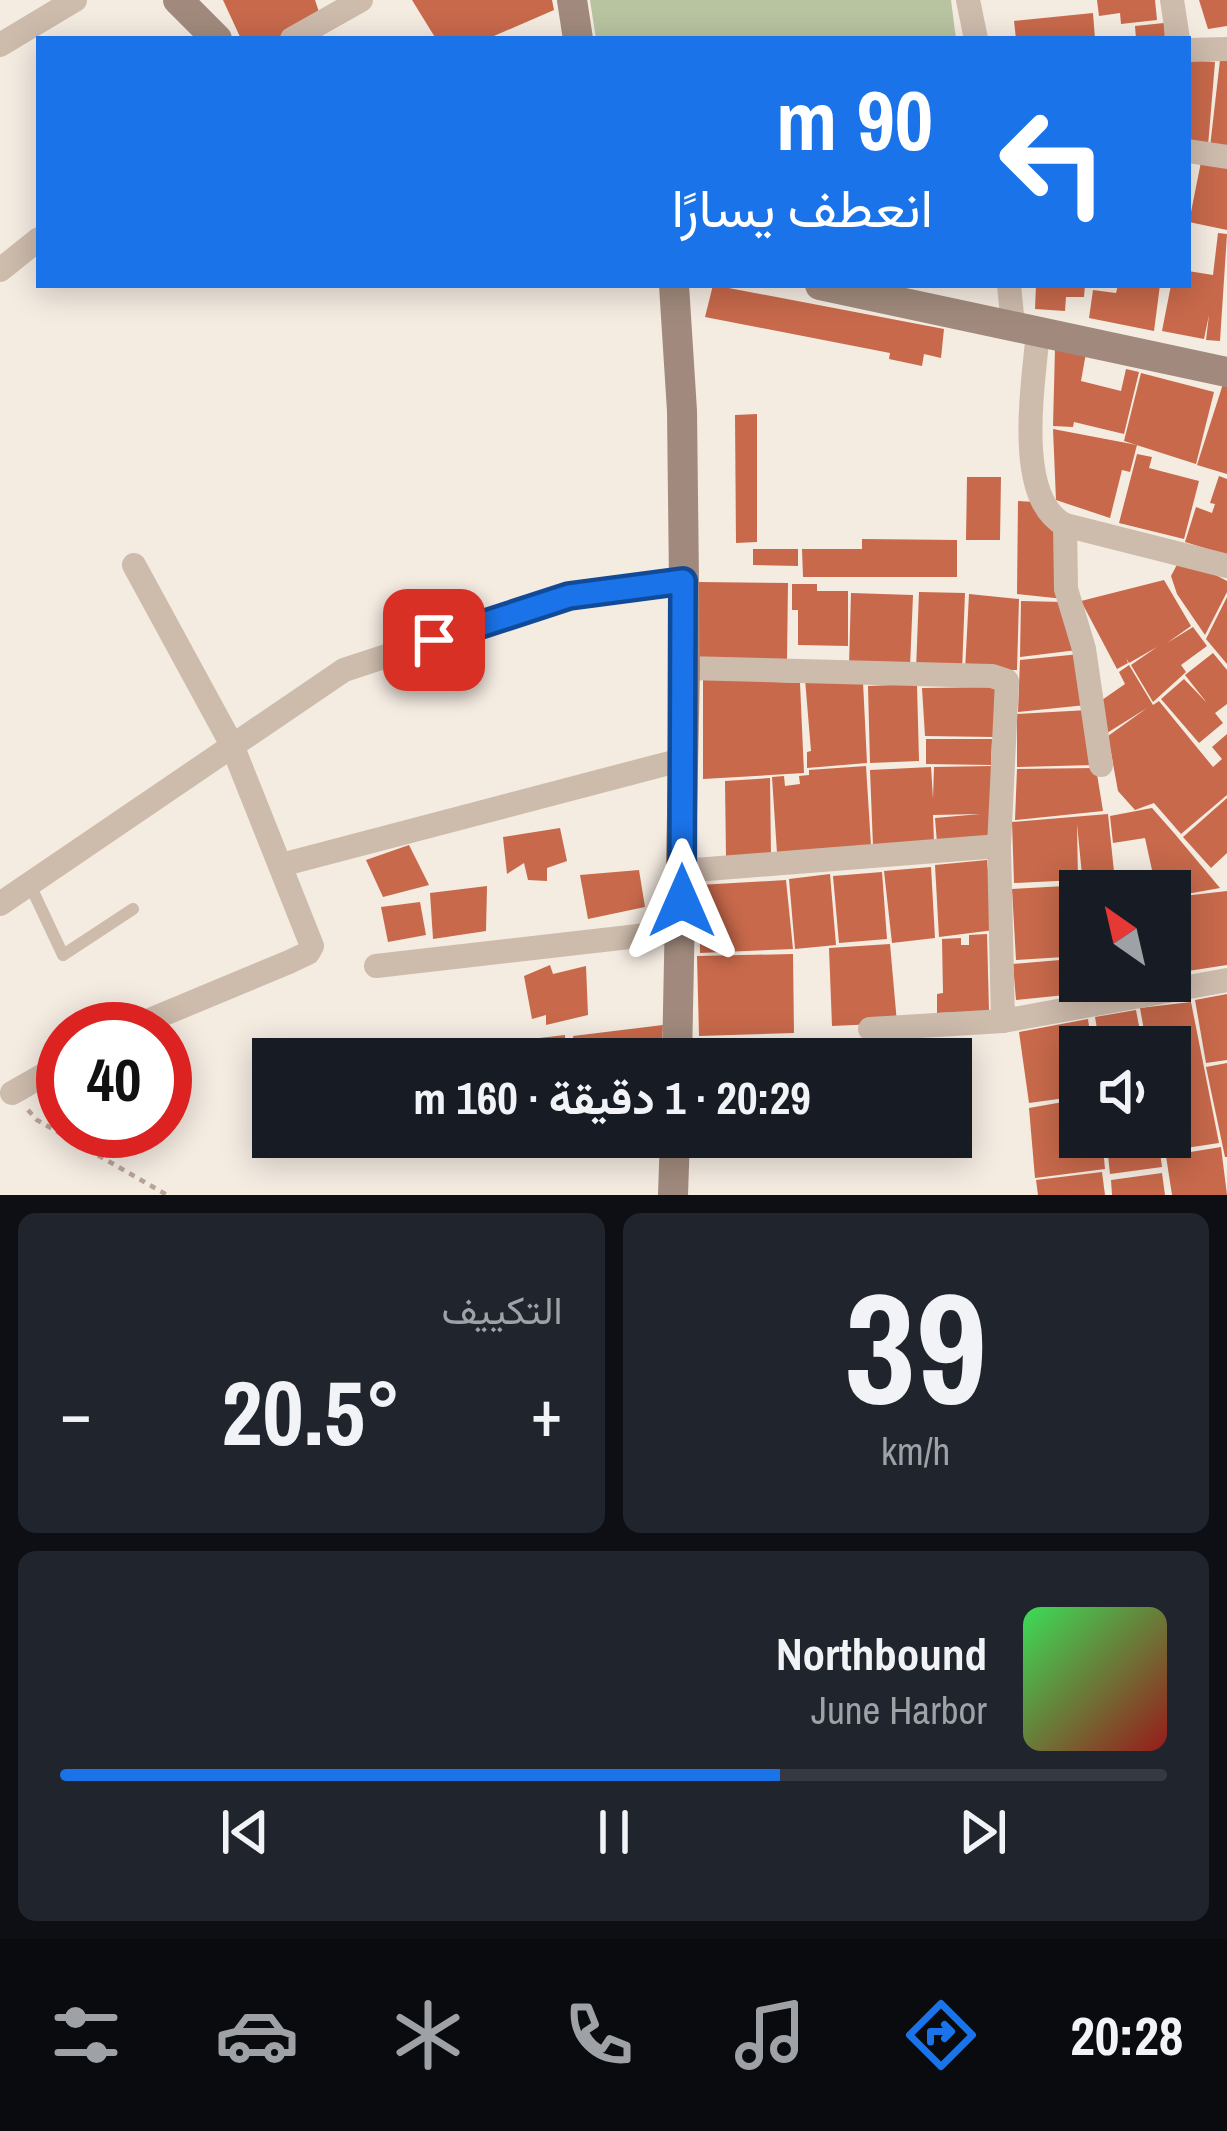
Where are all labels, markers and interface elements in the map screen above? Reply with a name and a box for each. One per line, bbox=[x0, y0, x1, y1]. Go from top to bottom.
text: 90 m bbox=[776, 63, 933, 176]
icon: left bbox=[975, 84, 1131, 240]
text: انعطف يسارًا bbox=[671, 171, 933, 244]
pin bbox=[383, 589, 485, 691]
icon: arrive bbox=[401, 607, 467, 673]
position arrow bbox=[619, 838, 745, 964]
north arrow bbox=[1059, 870, 1191, 1002]
map controls bbox=[1059, 870, 1191, 1158]
speed limit sign: 40 bbox=[36, 1002, 192, 1158]
button: sound bbox=[1059, 1026, 1191, 1158]
text: 20:29 · 1 دقيقة · 160 m bbox=[413, 1067, 811, 1128]
text: 39 bbox=[845, 1242, 987, 1452]
text: التكييف bbox=[442, 1284, 563, 1336]
text: 20.5° bbox=[221, 1352, 401, 1473]
text: − bbox=[60, 1368, 92, 1457]
text: + bbox=[531, 1368, 562, 1457]
text: km/h bbox=[881, 1425, 950, 1477]
text: Northbound bbox=[776, 1623, 987, 1684]
text: June Harbor bbox=[811, 1684, 987, 1736]
icon: previous bbox=[212, 1799, 278, 1865]
icon: pause bbox=[581, 1799, 647, 1865]
icon: next bbox=[950, 1799, 1016, 1865]
icon: filters bbox=[44, 1993, 128, 2077]
icon: car bbox=[215, 1993, 299, 2077]
icon: climate bbox=[386, 1993, 470, 2077]
icon: phone bbox=[557, 1993, 641, 2077]
icon: music bbox=[728, 1993, 812, 2077]
icon: directions bbox=[899, 1993, 983, 2077]
text: 20:28 bbox=[1070, 1999, 1183, 2072]

